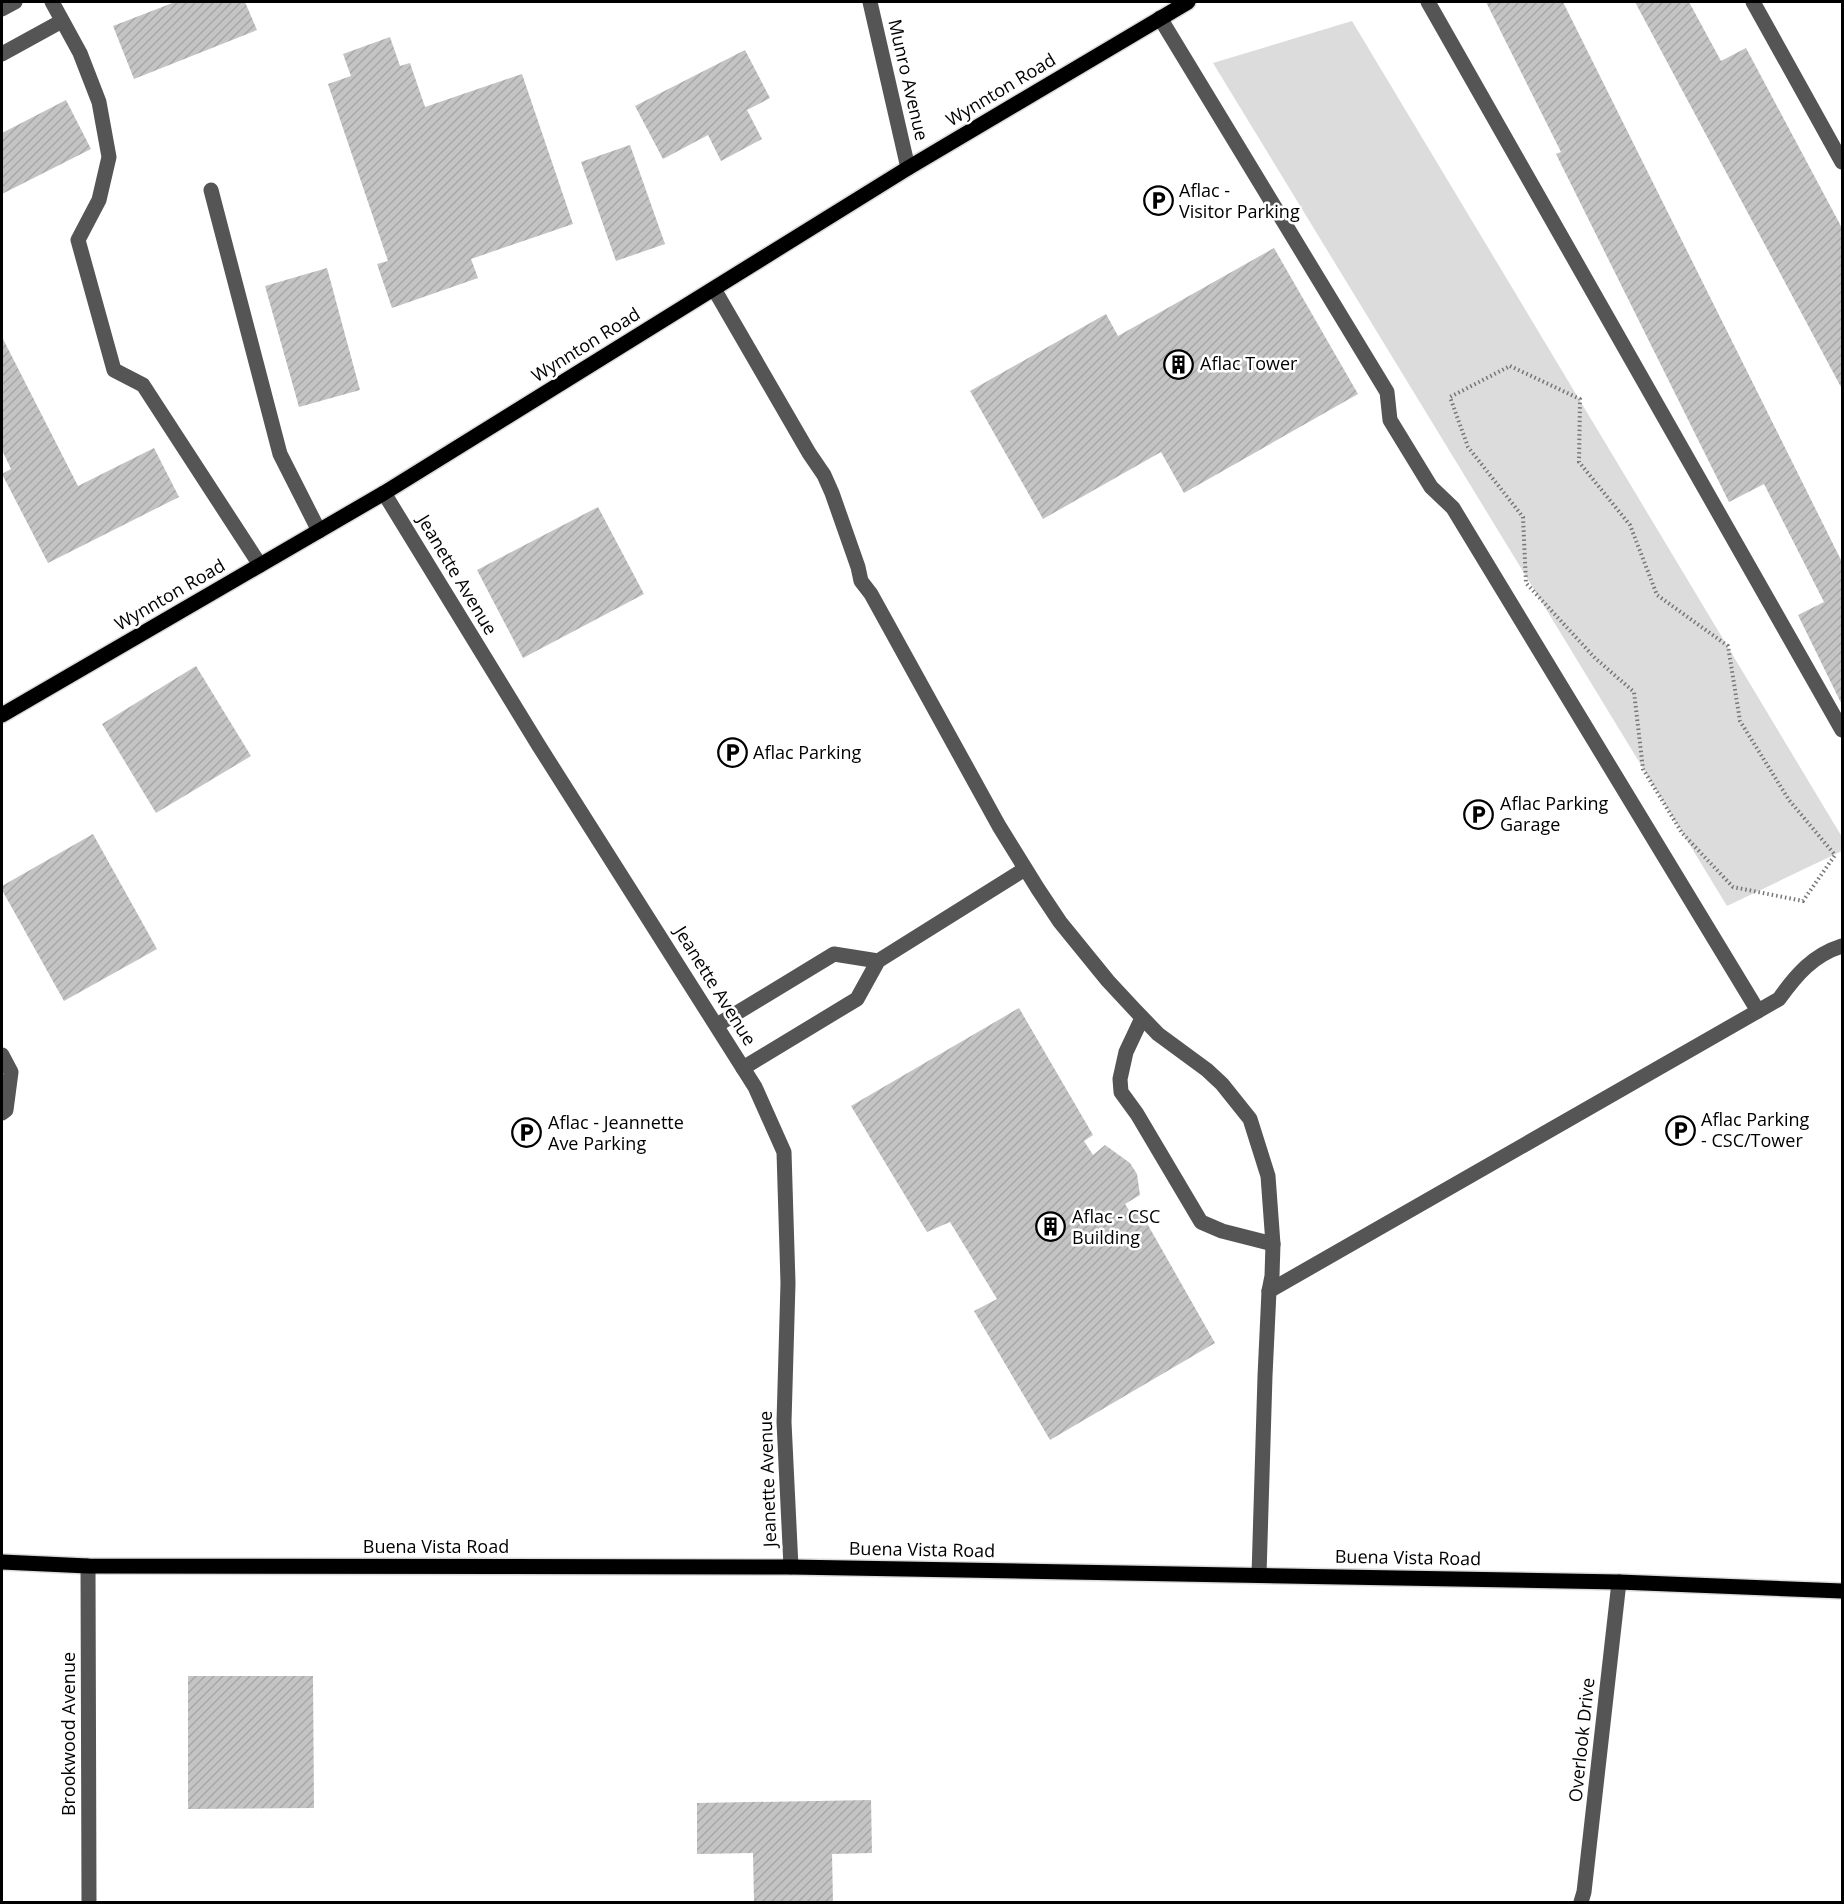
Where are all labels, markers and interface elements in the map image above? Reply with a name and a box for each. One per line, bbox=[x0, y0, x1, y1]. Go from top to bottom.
street label: Munro Avenue bbox=[883, 17, 935, 143]
street label: Wynnton Road bbox=[941, 47, 1060, 131]
place label: Aflac - Visitor Parking bbox=[1179, 178, 1300, 223]
parking icon: Aflac - Visitor Parking bbox=[1142, 185, 1174, 217]
street label: Wynnton Road bbox=[527, 301, 644, 387]
building icon: Aflac Tower bbox=[1163, 348, 1195, 380]
place label: Aflac Tower bbox=[1200, 351, 1298, 375]
street label: Jeanette Avenue bbox=[411, 508, 503, 639]
street label: Wynnton Road bbox=[110, 553, 229, 635]
parking icon: Aflac Parking bbox=[716, 737, 748, 769]
place label: Aflac Parking bbox=[753, 740, 862, 764]
place label: Aflac Parking Garage bbox=[1500, 791, 1609, 836]
parking icon: Aflac Parking Garage bbox=[1463, 798, 1495, 830]
street label: Jeanette Avenue bbox=[668, 920, 762, 1050]
place label: Aflac Parking - CSC/Tower bbox=[1701, 1107, 1810, 1152]
place label: Aflac - Jeannette Ave Parking bbox=[548, 1110, 684, 1155]
parking icon: Aflac Parking - CSC/Tower bbox=[1664, 1114, 1696, 1146]
parking icon: Aflac - Jeannette Ave Parking bbox=[511, 1117, 543, 1149]
place label: Aflac - CSC Building bbox=[1072, 1204, 1160, 1249]
building icon: Aflac - CSC Building bbox=[1035, 1211, 1067, 1243]
street label: Jeanette Avenue bbox=[753, 1410, 781, 1550]
street label: Buena Vista Road bbox=[363, 1534, 509, 1558]
street label: Buena Vista Road bbox=[849, 1536, 995, 1562]
street label: Buena Vista Road bbox=[1335, 1544, 1481, 1570]
street label: Brookwood Avenue bbox=[56, 1652, 80, 1816]
street label: Overlook Drive bbox=[1563, 1677, 1599, 1803]

